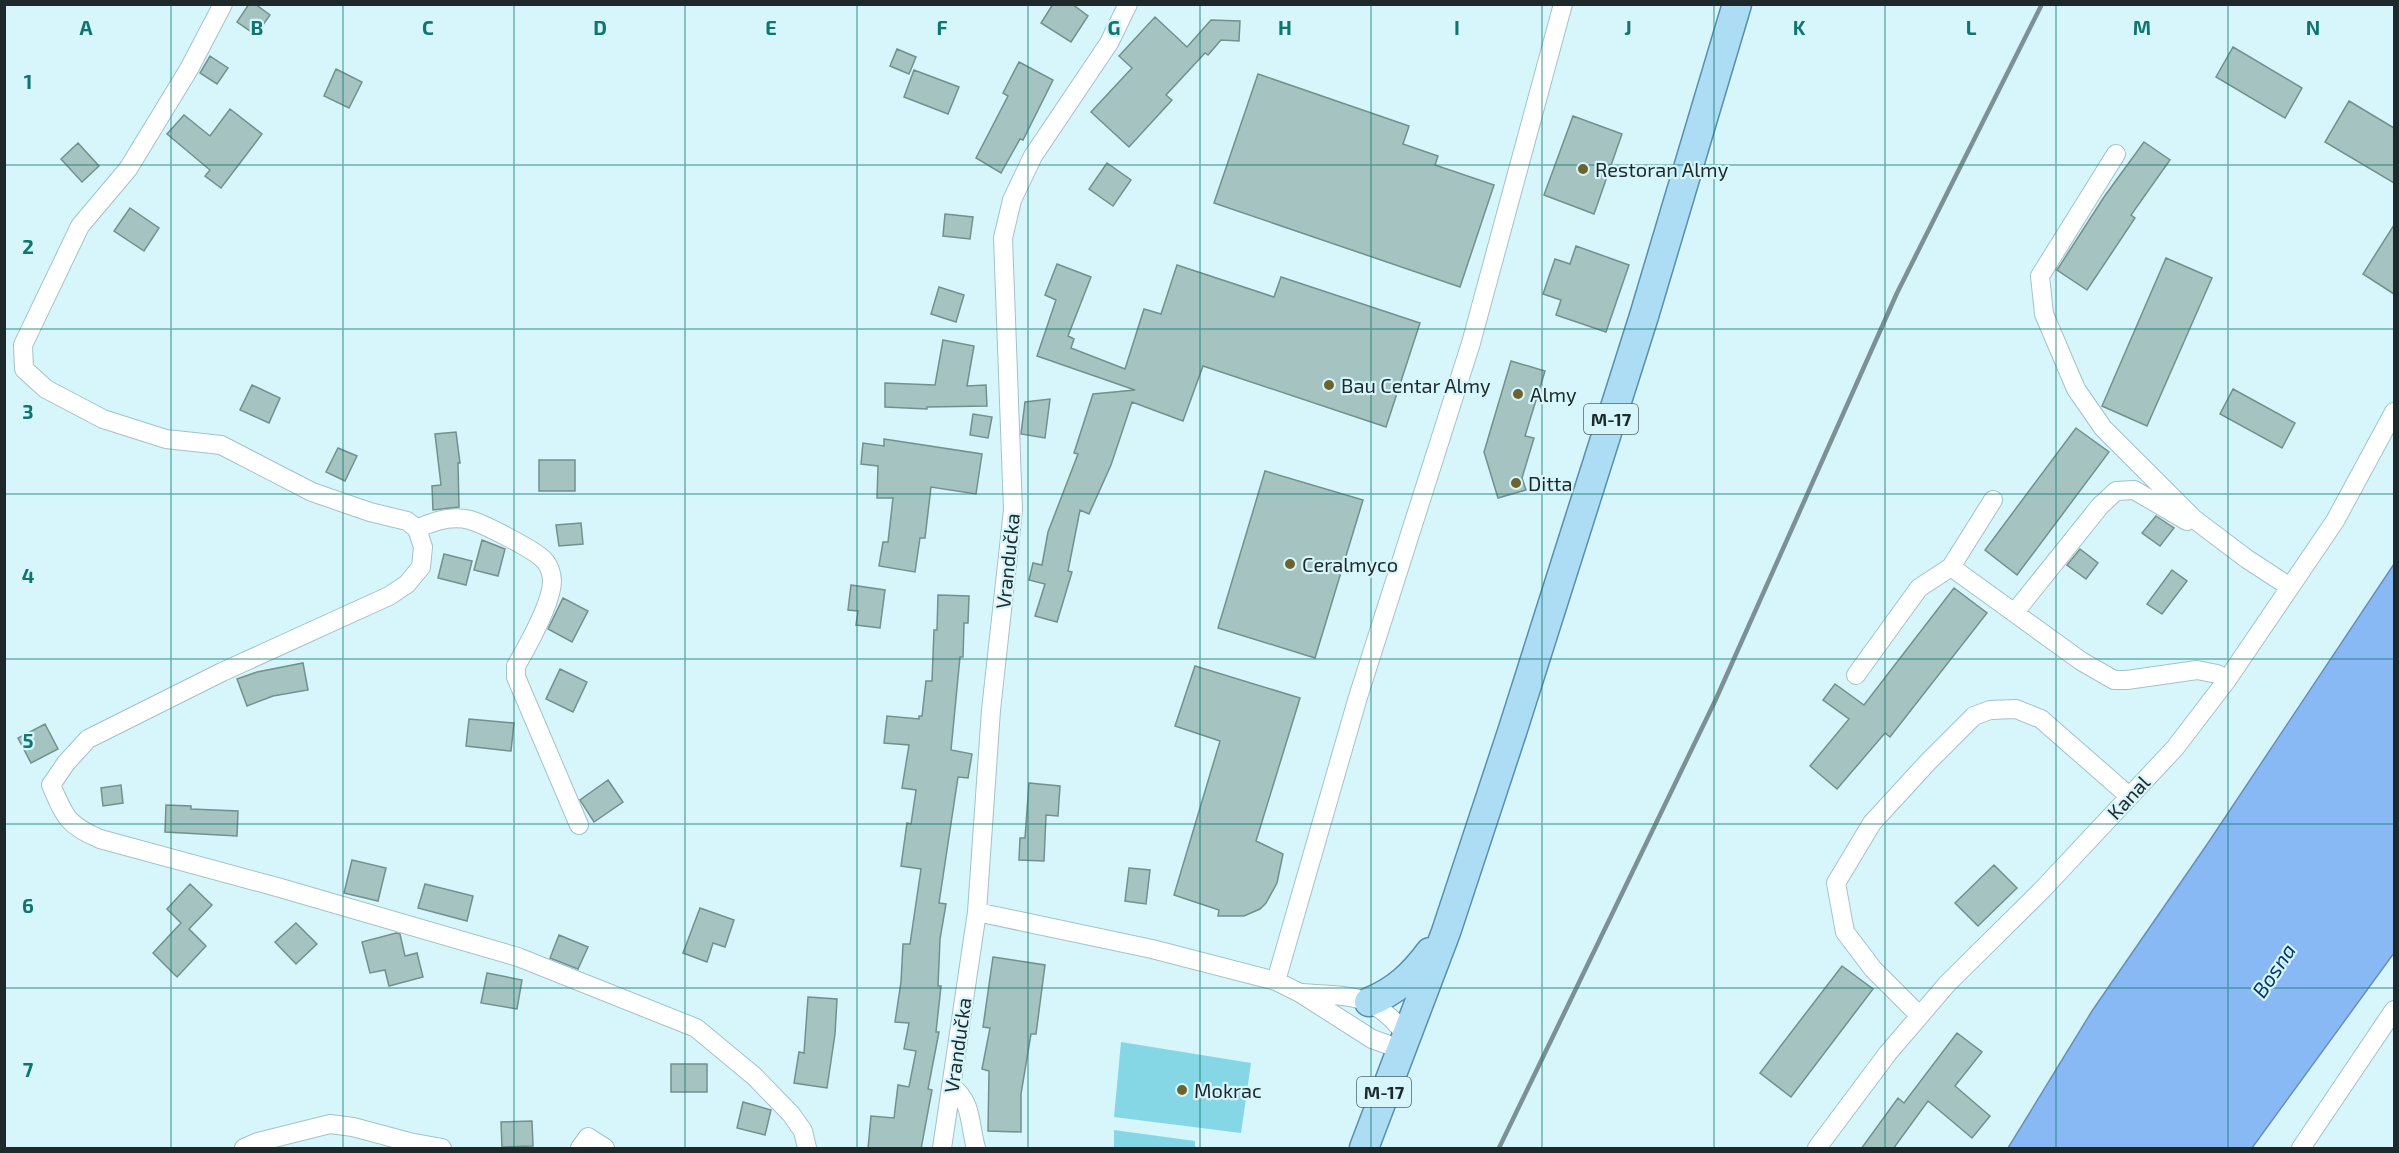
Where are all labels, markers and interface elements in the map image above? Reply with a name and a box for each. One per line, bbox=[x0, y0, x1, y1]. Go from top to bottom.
text: A bbox=[79, 15, 93, 39]
text: B bbox=[251, 15, 263, 39]
text: C bbox=[422, 15, 434, 39]
text: D bbox=[593, 15, 607, 39]
text: E bbox=[765, 15, 777, 39]
text: F bbox=[936, 15, 948, 39]
text: G bbox=[1108, 15, 1120, 39]
text: H bbox=[1278, 15, 1292, 39]
text: I bbox=[1454, 15, 1460, 39]
text: J bbox=[1624, 15, 1632, 39]
text: K bbox=[1793, 15, 1806, 39]
text: L bbox=[1966, 15, 1977, 39]
text: M bbox=[2133, 15, 2151, 39]
text: N bbox=[2306, 15, 2320, 39]
text: 1 bbox=[24, 69, 32, 93]
place label: Restoran Almy bbox=[1595, 157, 1729, 181]
marker: Restoran Almy bbox=[1576, 162, 1590, 176]
text: 2 bbox=[22, 234, 34, 258]
place label: Bau Centar Almy bbox=[1341, 373, 1491, 397]
marker: Bau Centar Almy bbox=[1322, 378, 1336, 392]
place label: Almy bbox=[1530, 382, 1577, 406]
marker: Almy bbox=[1511, 387, 1525, 401]
text: 3 bbox=[22, 399, 34, 423]
road number: M-17 bbox=[1584, 404, 1638, 434]
place label: Ditta bbox=[1528, 471, 1572, 495]
marker: Ditta bbox=[1509, 476, 1523, 490]
street label: Vrandučka bbox=[990, 512, 1024, 610]
place label: Ceralmyco bbox=[1302, 552, 1398, 576]
marker: Ceralmyco bbox=[1283, 557, 1297, 571]
text: 4 bbox=[22, 563, 35, 587]
text: 5 bbox=[22, 728, 34, 752]
street label: Kanal bbox=[2102, 770, 2154, 824]
text: 6 bbox=[22, 893, 34, 917]
water label: Bosna bbox=[2246, 938, 2300, 1002]
street label: Vrandučka bbox=[938, 996, 976, 1094]
text: 7 bbox=[23, 1057, 34, 1081]
road number: M-17 bbox=[1357, 1077, 1411, 1107]
place label: Mokrac bbox=[1194, 1078, 1262, 1102]
marker: Mokrac bbox=[1175, 1083, 1189, 1097]

